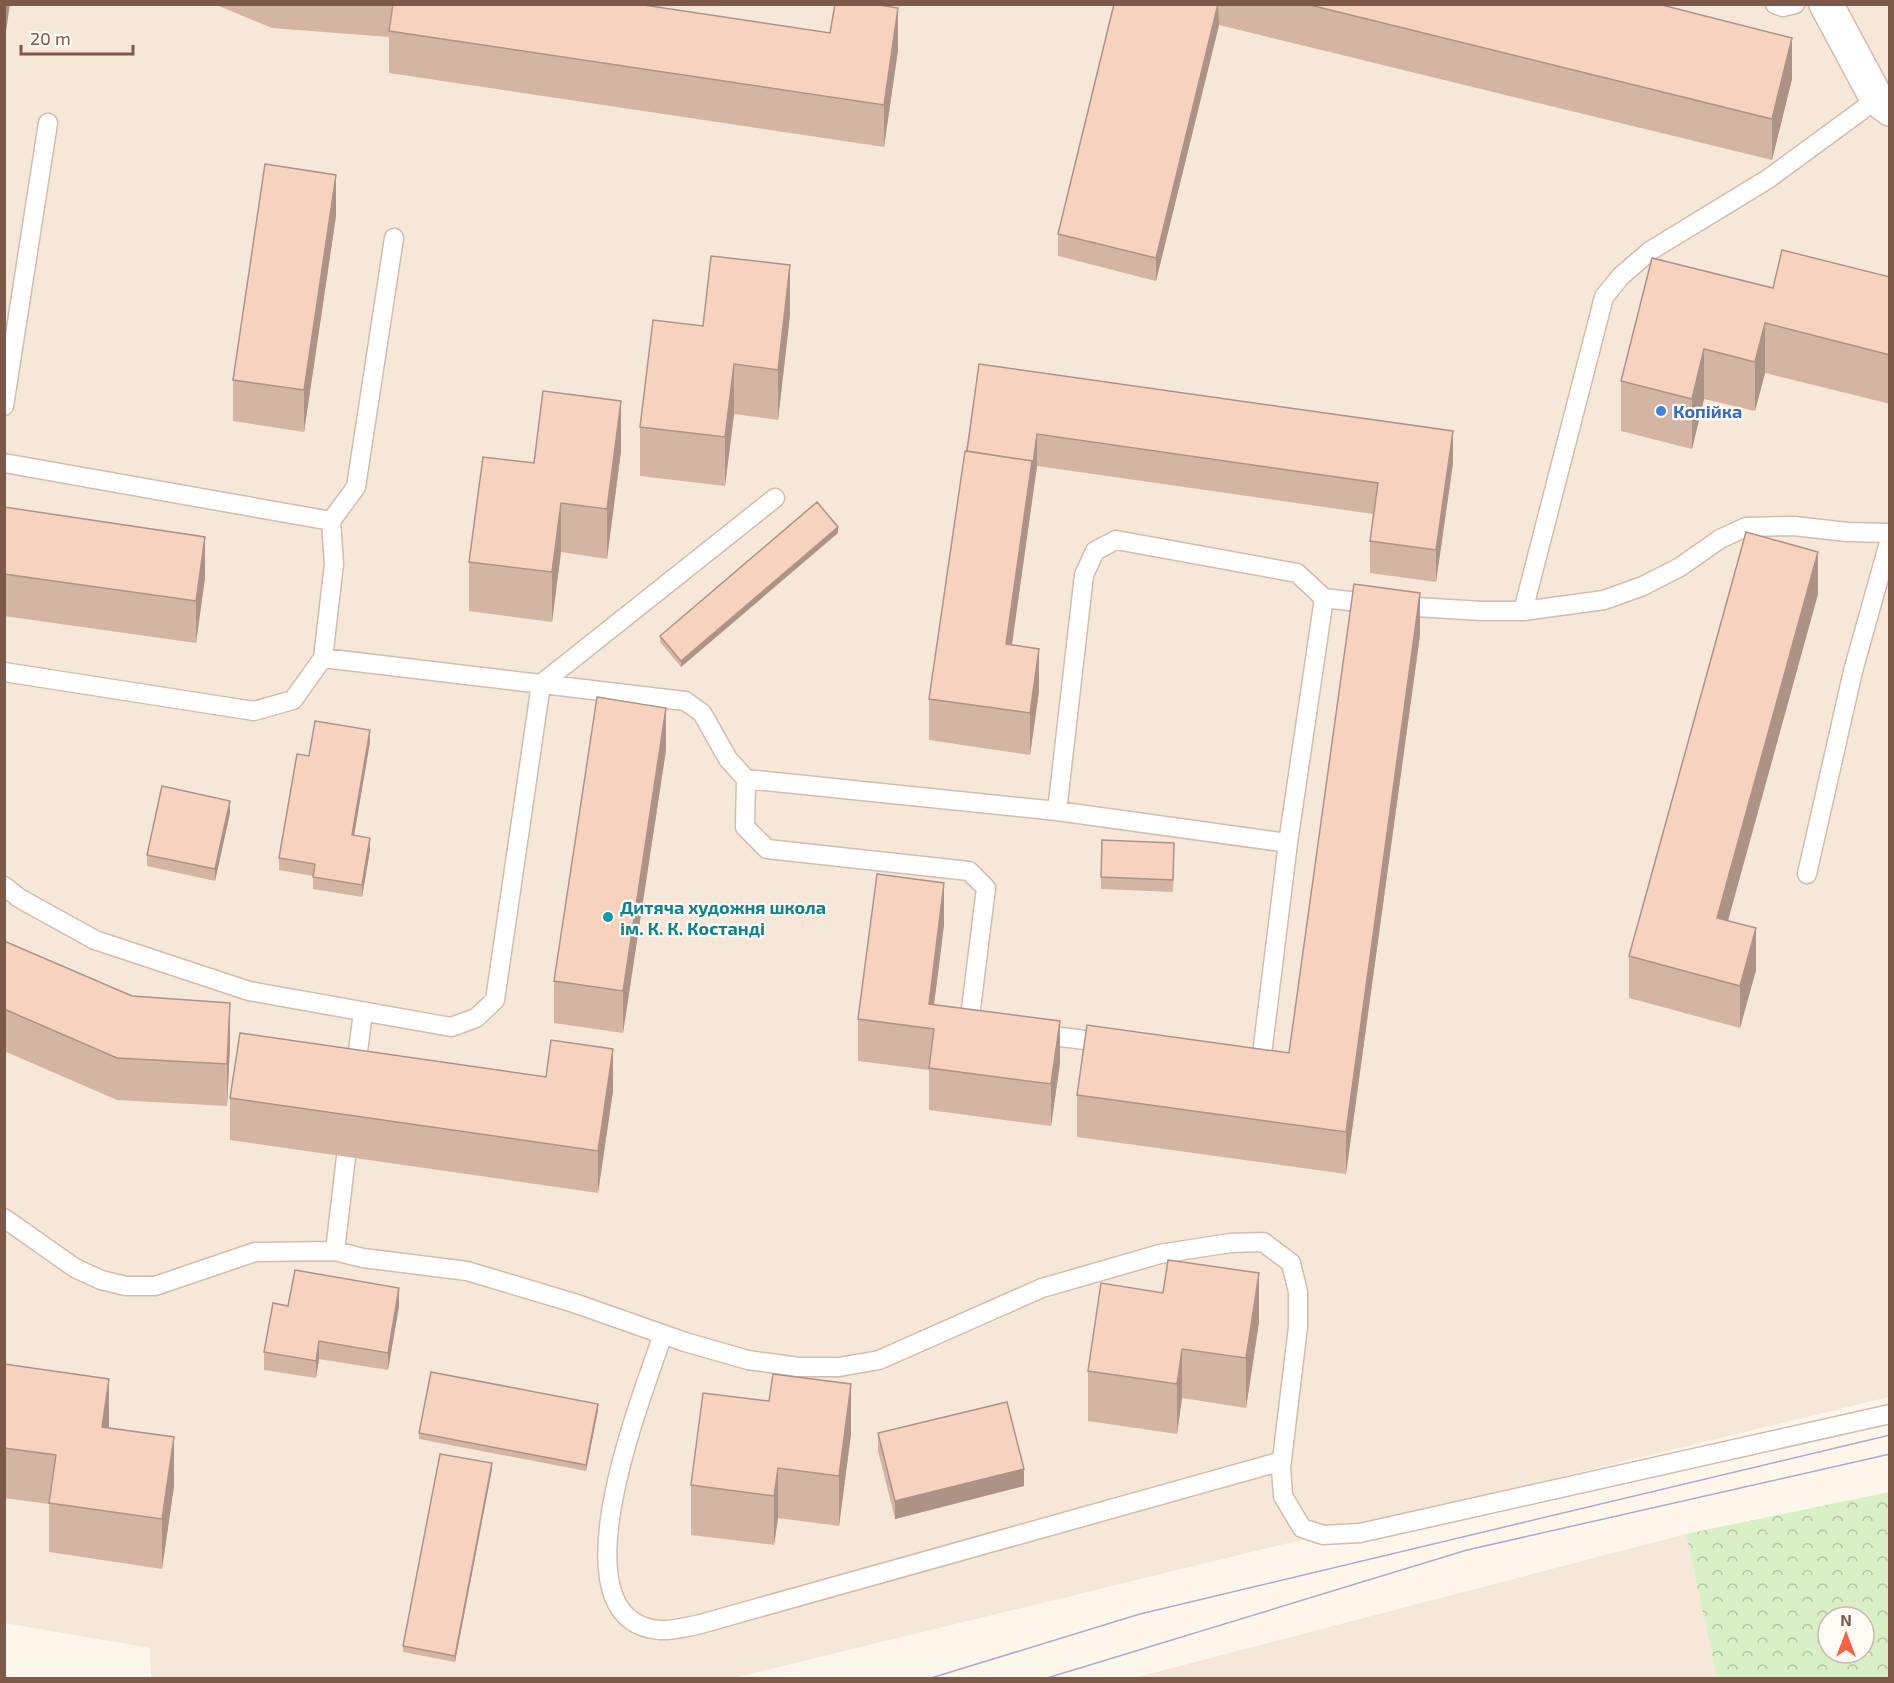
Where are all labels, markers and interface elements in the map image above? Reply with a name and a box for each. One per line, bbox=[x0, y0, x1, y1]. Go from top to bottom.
scale bar bbox=[21, 18, 134, 56]
text: 20 m bbox=[30, 27, 71, 49]
place label: Копійка bbox=[1673, 400, 1742, 422]
marker: Копійка bbox=[1654, 404, 1668, 418]
place label: Дитяча художня школа ім. К. К. Костанді bbox=[620, 896, 826, 939]
marker: Дитяча художня школа ім. К. К. Костанді bbox=[601, 910, 615, 924]
north arrow bbox=[1816, 1605, 1876, 1665]
text: N bbox=[1840, 1610, 1852, 1629]

